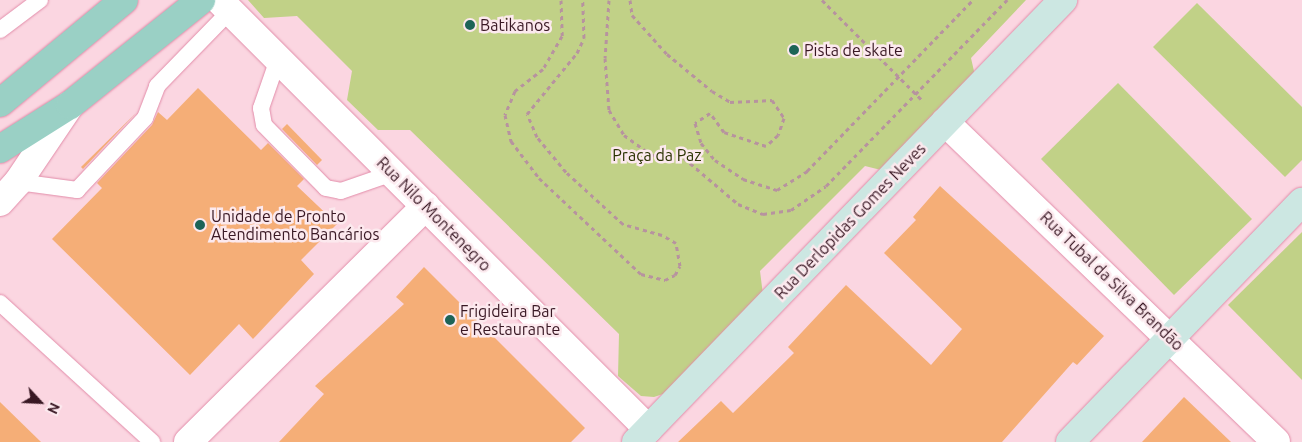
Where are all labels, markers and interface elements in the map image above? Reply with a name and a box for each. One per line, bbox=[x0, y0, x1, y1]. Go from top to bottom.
place label: Batikanos bbox=[480, 15, 550, 35]
marker: Batikanos bbox=[464, 19, 476, 31]
place label: Pista de skate bbox=[804, 40, 903, 60]
marker: Pista de skate bbox=[788, 44, 800, 56]
street label: Rua Derlopidas Gomes Neves bbox=[770, 139, 930, 303]
park label: Praça da Paz bbox=[612, 145, 702, 165]
street label: Rua Nilo Montenegro bbox=[373, 153, 495, 275]
place label: Unidade de Pronto Atendimento Bancários bbox=[211, 206, 379, 244]
street label: Rua Tubal da Silva Brandão bbox=[1036, 207, 1188, 355]
marker: Unidade de Pronto Atendimento Bancários bbox=[193, 218, 207, 232]
place label: Frigideira Bar e Restaurante bbox=[460, 301, 560, 339]
marker: Frigideira Bar e Restaurante bbox=[444, 314, 456, 326]
north arrow bbox=[15, 377, 65, 427]
text: N bbox=[44, 400, 63, 416]

